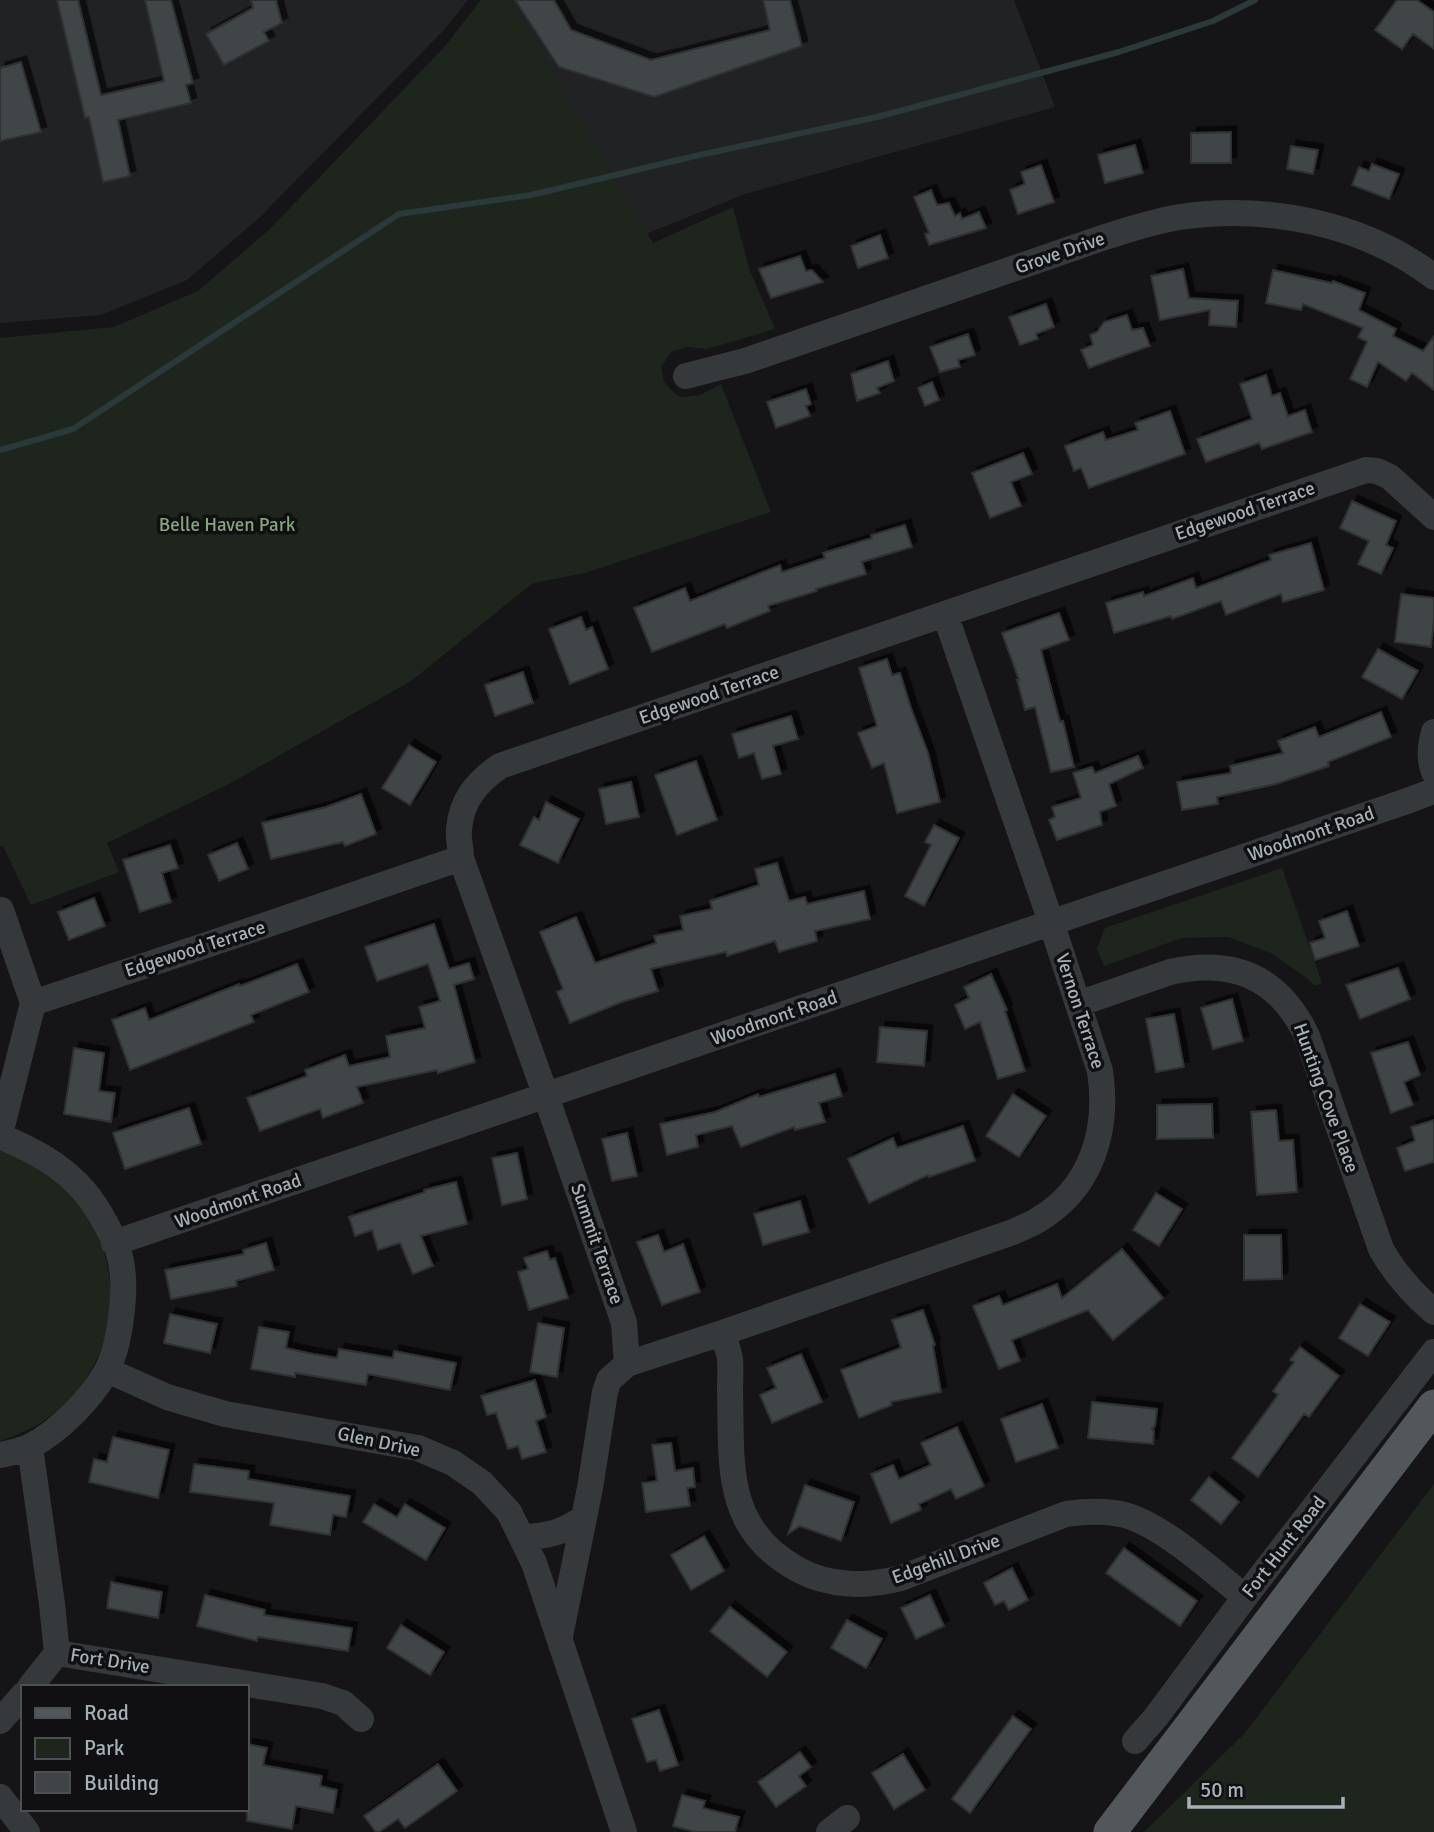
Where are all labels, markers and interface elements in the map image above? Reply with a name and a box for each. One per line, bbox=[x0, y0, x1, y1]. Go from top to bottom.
street label: Grove Drive bbox=[1012, 226, 1108, 280]
street label: Edgewood Terrace bbox=[1172, 476, 1318, 546]
park label: Belle Haven Park bbox=[159, 513, 296, 537]
street label: Edgewood Terrace bbox=[636, 660, 782, 730]
street label: Woodmont Road bbox=[1245, 801, 1377, 867]
street label: Edgewood Terrace bbox=[122, 915, 268, 983]
street label: Vernon Terrace bbox=[1050, 950, 1110, 1072]
street label: Woodmont Road bbox=[708, 985, 840, 1051]
street label: Hunting Cove Place bbox=[1288, 1020, 1364, 1176]
street label: Woodmont Road bbox=[172, 1168, 304, 1234]
street label: Summit Terrace bbox=[565, 1180, 629, 1308]
street label: Glen Drive bbox=[335, 1422, 423, 1462]
street label: Fort Hunt Road bbox=[1237, 1491, 1331, 1603]
street label: Edgehill Drive bbox=[889, 1528, 1003, 1590]
street label: Fort Drive bbox=[69, 1643, 151, 1679]
legend bbox=[21, 1685, 248, 1811]
text: Road bbox=[84, 1700, 129, 1726]
text: Park bbox=[84, 1735, 125, 1761]
scale bar bbox=[1189, 1766, 1343, 1810]
text: Building bbox=[84, 1770, 159, 1796]
text: 50 m bbox=[1200, 1777, 1244, 1803]

